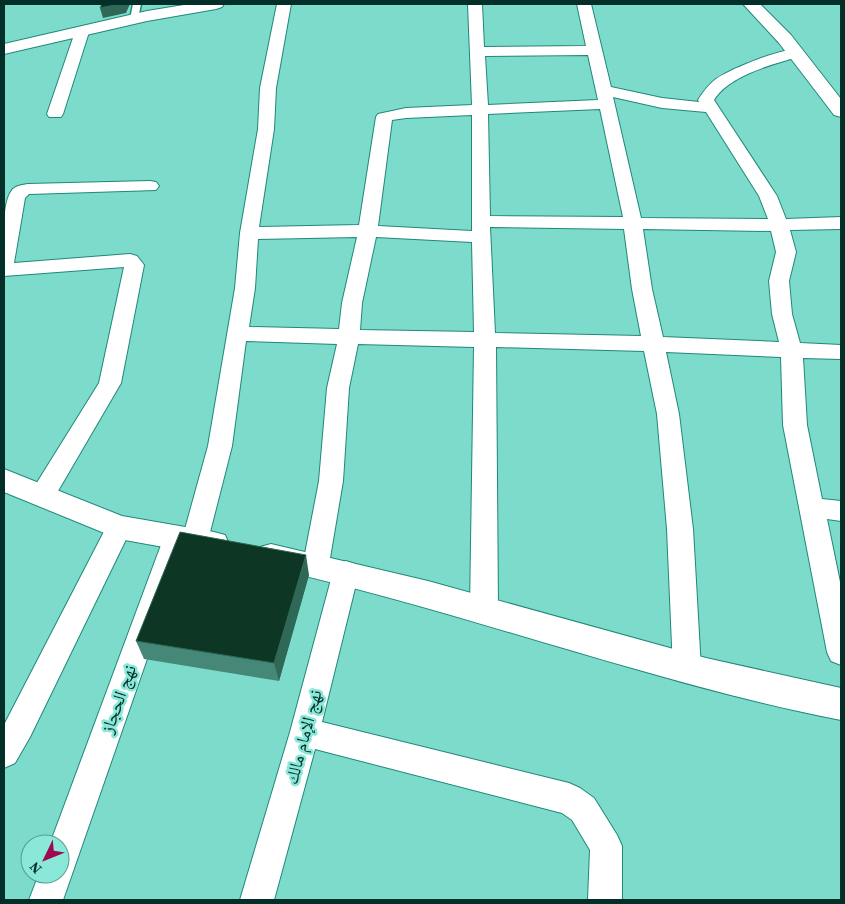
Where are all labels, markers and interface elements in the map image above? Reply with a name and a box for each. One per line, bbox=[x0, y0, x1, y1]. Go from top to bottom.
street label: نهج الحجاز bbox=[94, 661, 142, 738]
street label: نهج الإمام مالك bbox=[278, 687, 328, 787]
north arrow bbox=[20, 834, 70, 884]
text: N bbox=[25, 857, 46, 878]

